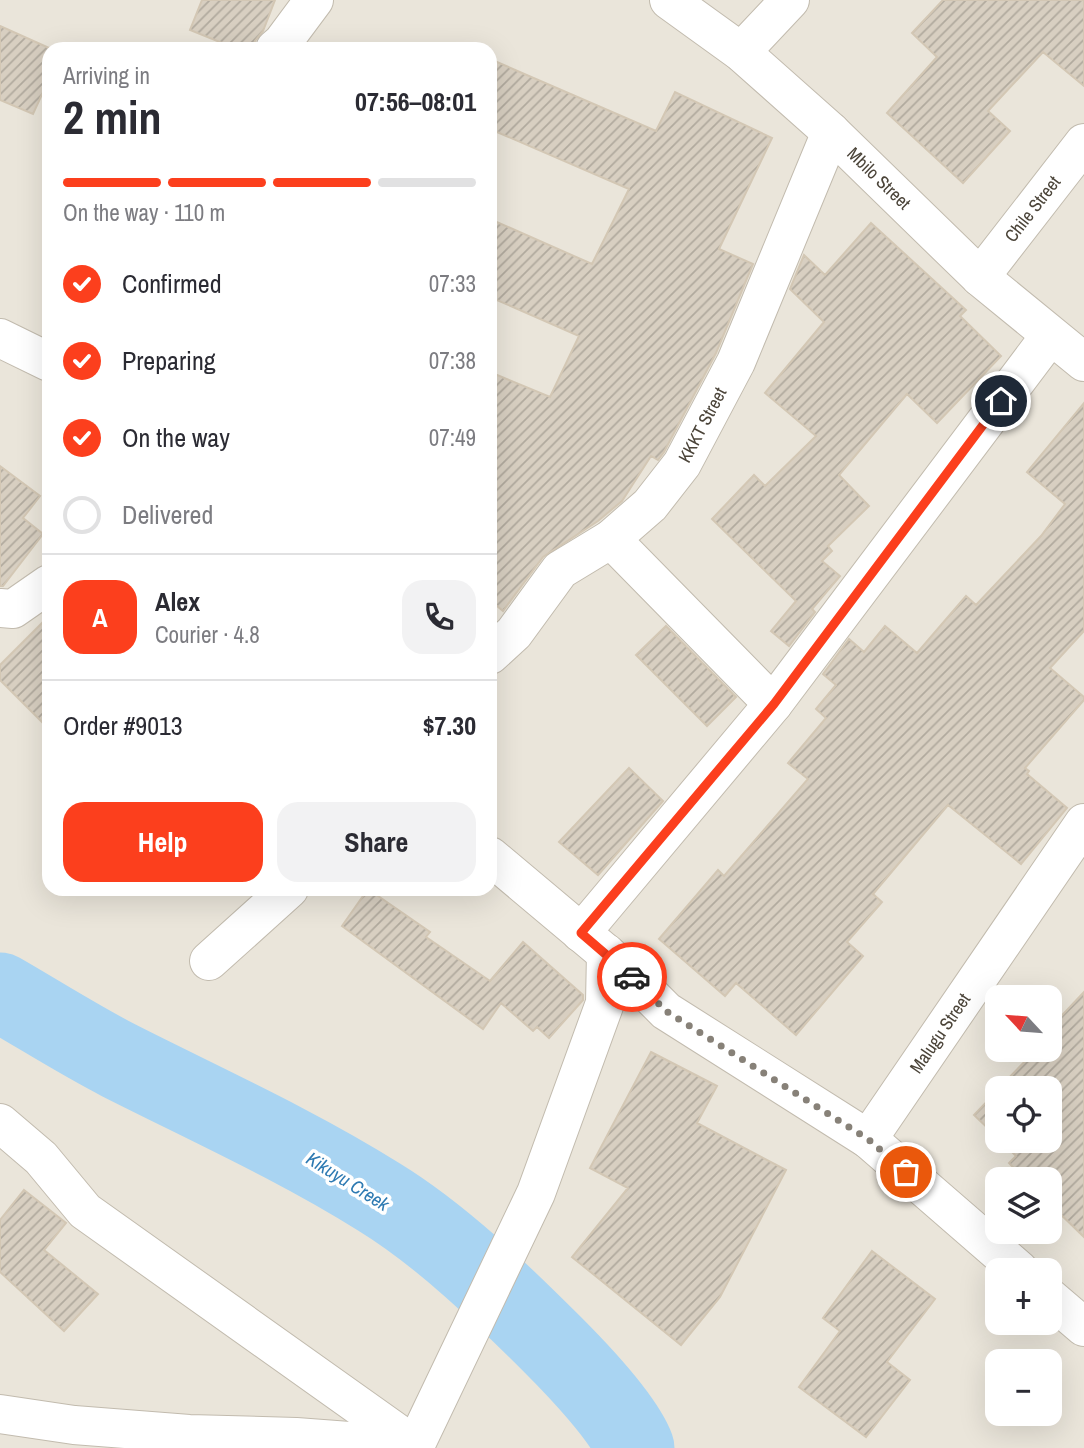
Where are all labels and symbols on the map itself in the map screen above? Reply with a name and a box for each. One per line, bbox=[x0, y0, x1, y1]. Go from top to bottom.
street label: Mbilo Street bbox=[842, 141, 916, 215]
street label: Chile Street bbox=[999, 170, 1066, 247]
pin bbox=[971, 371, 1031, 431]
street label: KKKT Street bbox=[672, 383, 732, 467]
courier bbox=[597, 942, 667, 1012]
north arrow bbox=[985, 985, 1062, 1062]
street label: Malugu Street bbox=[904, 988, 976, 1078]
pin bbox=[876, 1142, 936, 1202]
water label: Kikuyu Creek bbox=[301, 1145, 396, 1217]

